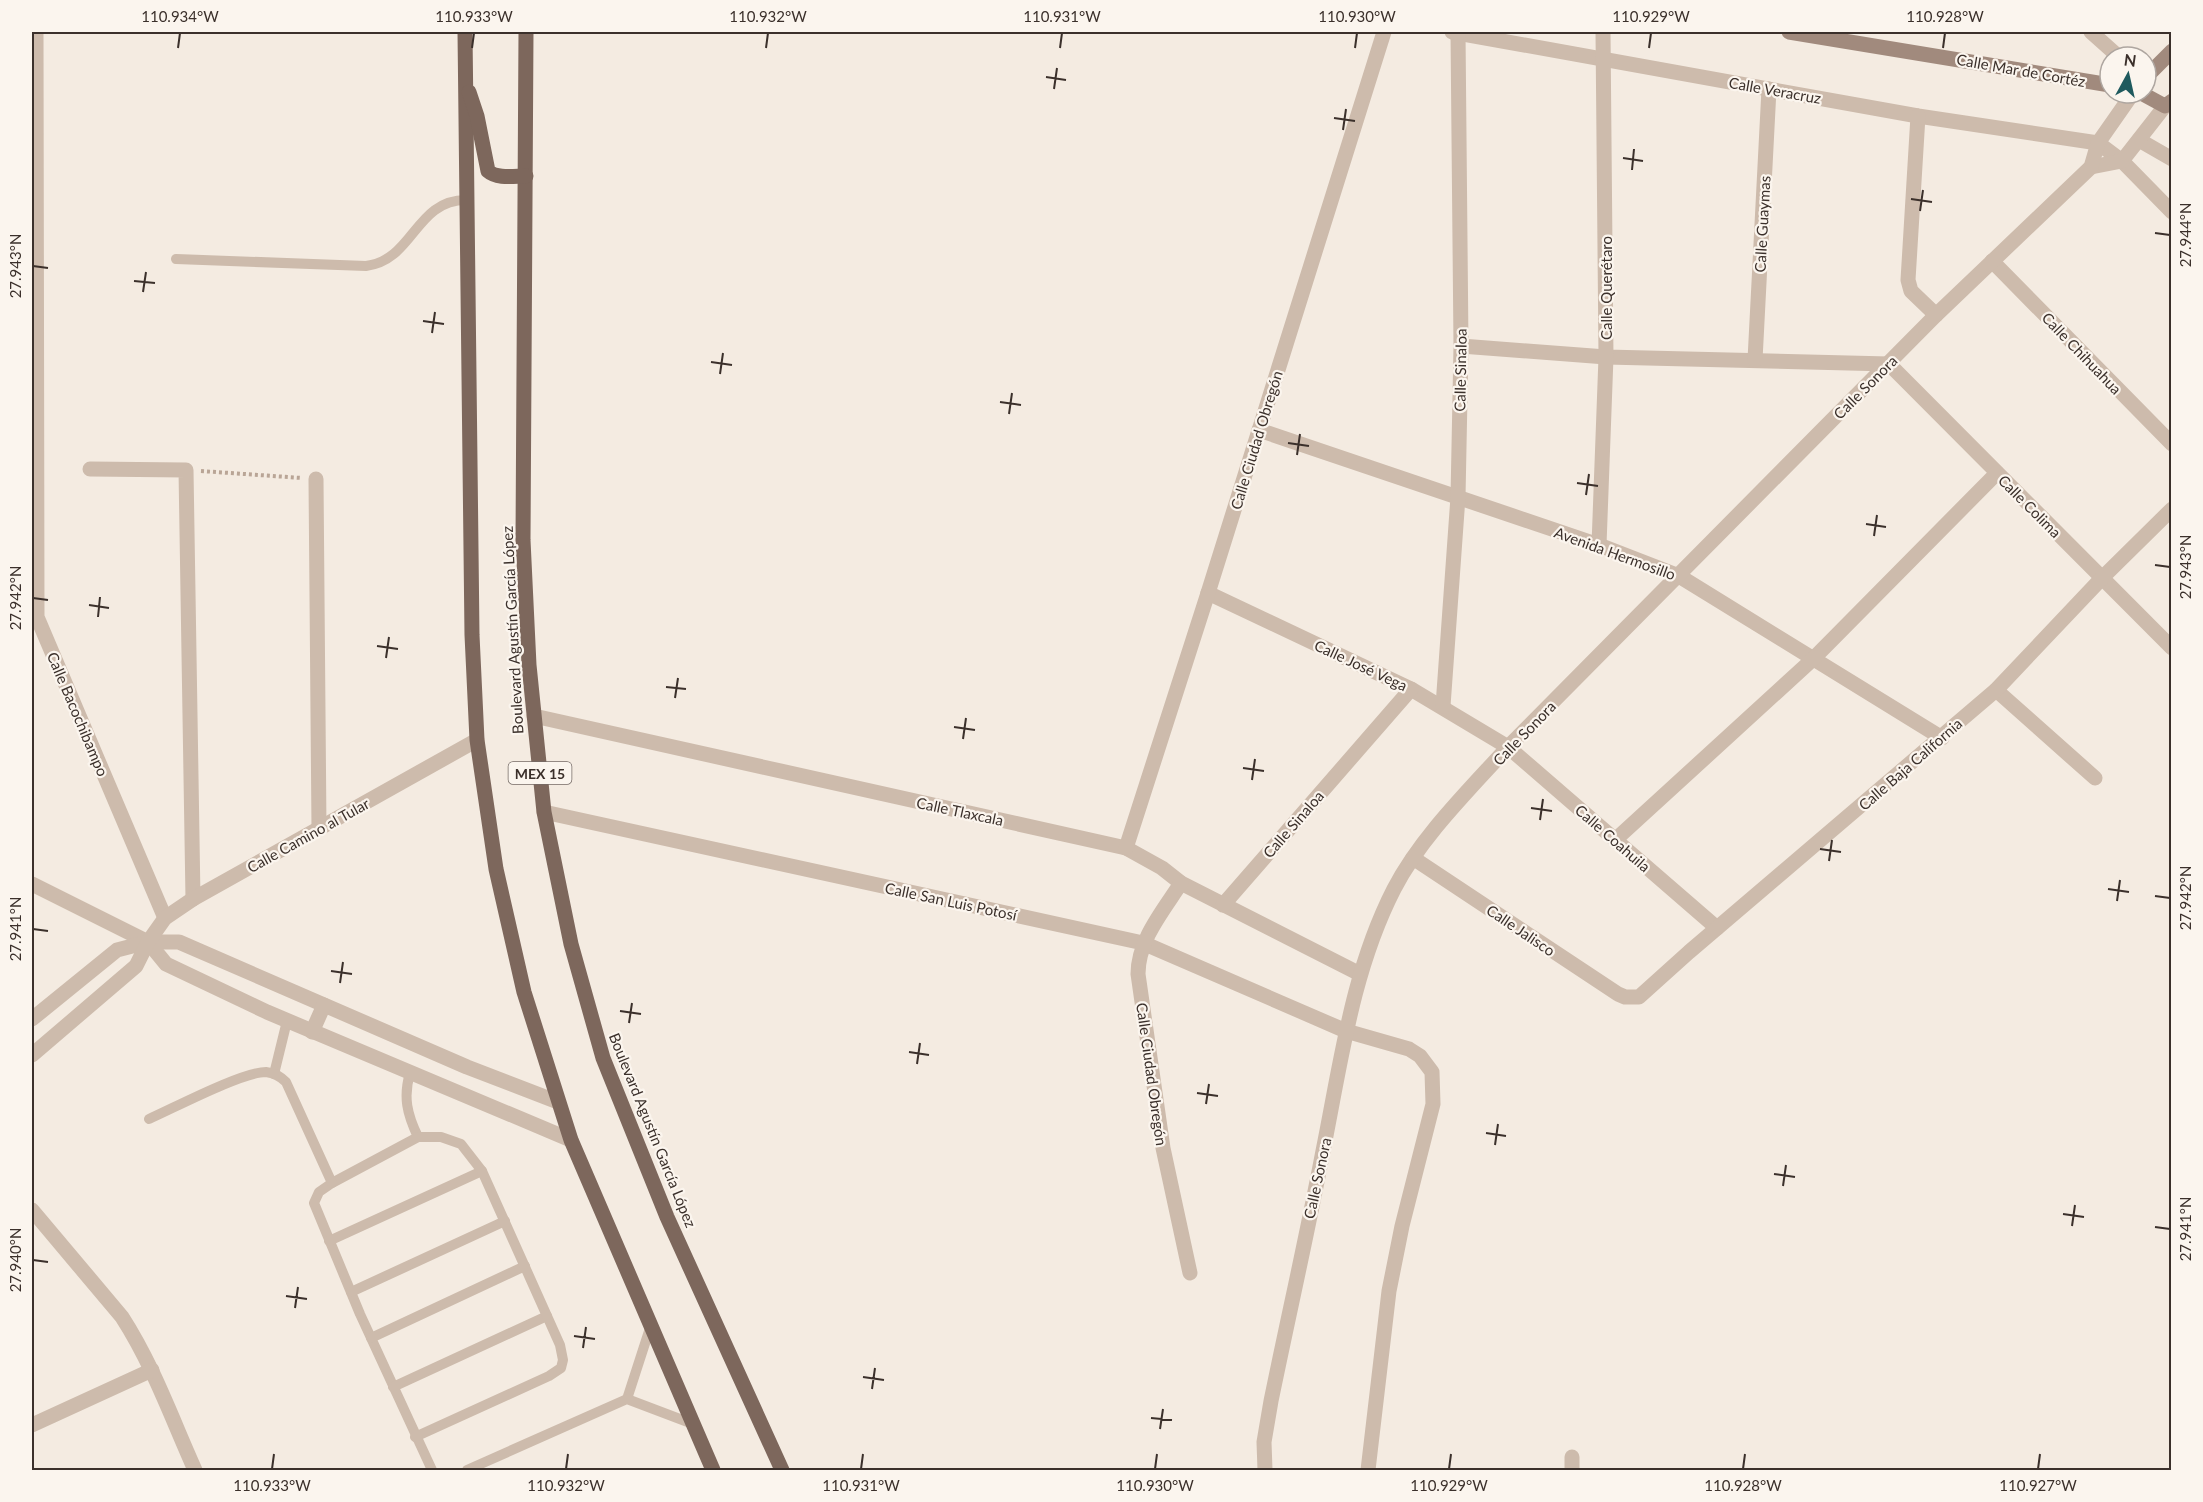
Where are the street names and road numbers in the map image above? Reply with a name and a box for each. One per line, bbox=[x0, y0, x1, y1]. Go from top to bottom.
street label: Calle Mar de Cortéz bbox=[1955, 50, 2087, 90]
street label: Calle Veracruz bbox=[1727, 73, 1823, 107]
street label: Calle Guaymas bbox=[1750, 175, 1774, 273]
street label: Calle Querétaro bbox=[1597, 236, 1615, 340]
street label: Calle Chihuahua bbox=[2038, 308, 2126, 398]
street label: Calle Sinaloa bbox=[1450, 328, 1470, 412]
street label: Calle Sonora bbox=[1829, 351, 1901, 423]
street label: Calle Ciudad Obregón bbox=[1226, 368, 1286, 512]
street label: Calle Colima bbox=[1995, 471, 2065, 541]
street label: Avenida Hermosillo bbox=[1552, 523, 1678, 583]
street label: Boulevard Agustín García López bbox=[498, 525, 526, 734]
street label: Calle José Vega bbox=[1312, 636, 1410, 694]
street label: Calle Bacochibampo bbox=[44, 649, 112, 779]
street label: Calle Sonora bbox=[1489, 697, 1559, 769]
street label: Calle Baja California bbox=[1855, 714, 1965, 814]
road number: MEX 15 bbox=[508, 762, 572, 784]
street label: Calle Sinaloa bbox=[1259, 787, 1327, 861]
street label: Calle Tlaxcala bbox=[915, 793, 1005, 829]
street label: Calle Camino al Tular bbox=[244, 794, 373, 876]
street label: Calle Coahuila bbox=[1572, 801, 1654, 875]
street label: Calle San Luis Potosí bbox=[883, 878, 1020, 924]
street label: Calle Jalisco bbox=[1483, 901, 1559, 959]
street label: Calle Ciudad Obregón bbox=[1133, 1001, 1171, 1147]
street label: Boulevard Agustín García López bbox=[606, 1030, 700, 1230]
street label: Calle Sonora bbox=[1300, 1136, 1334, 1220]

